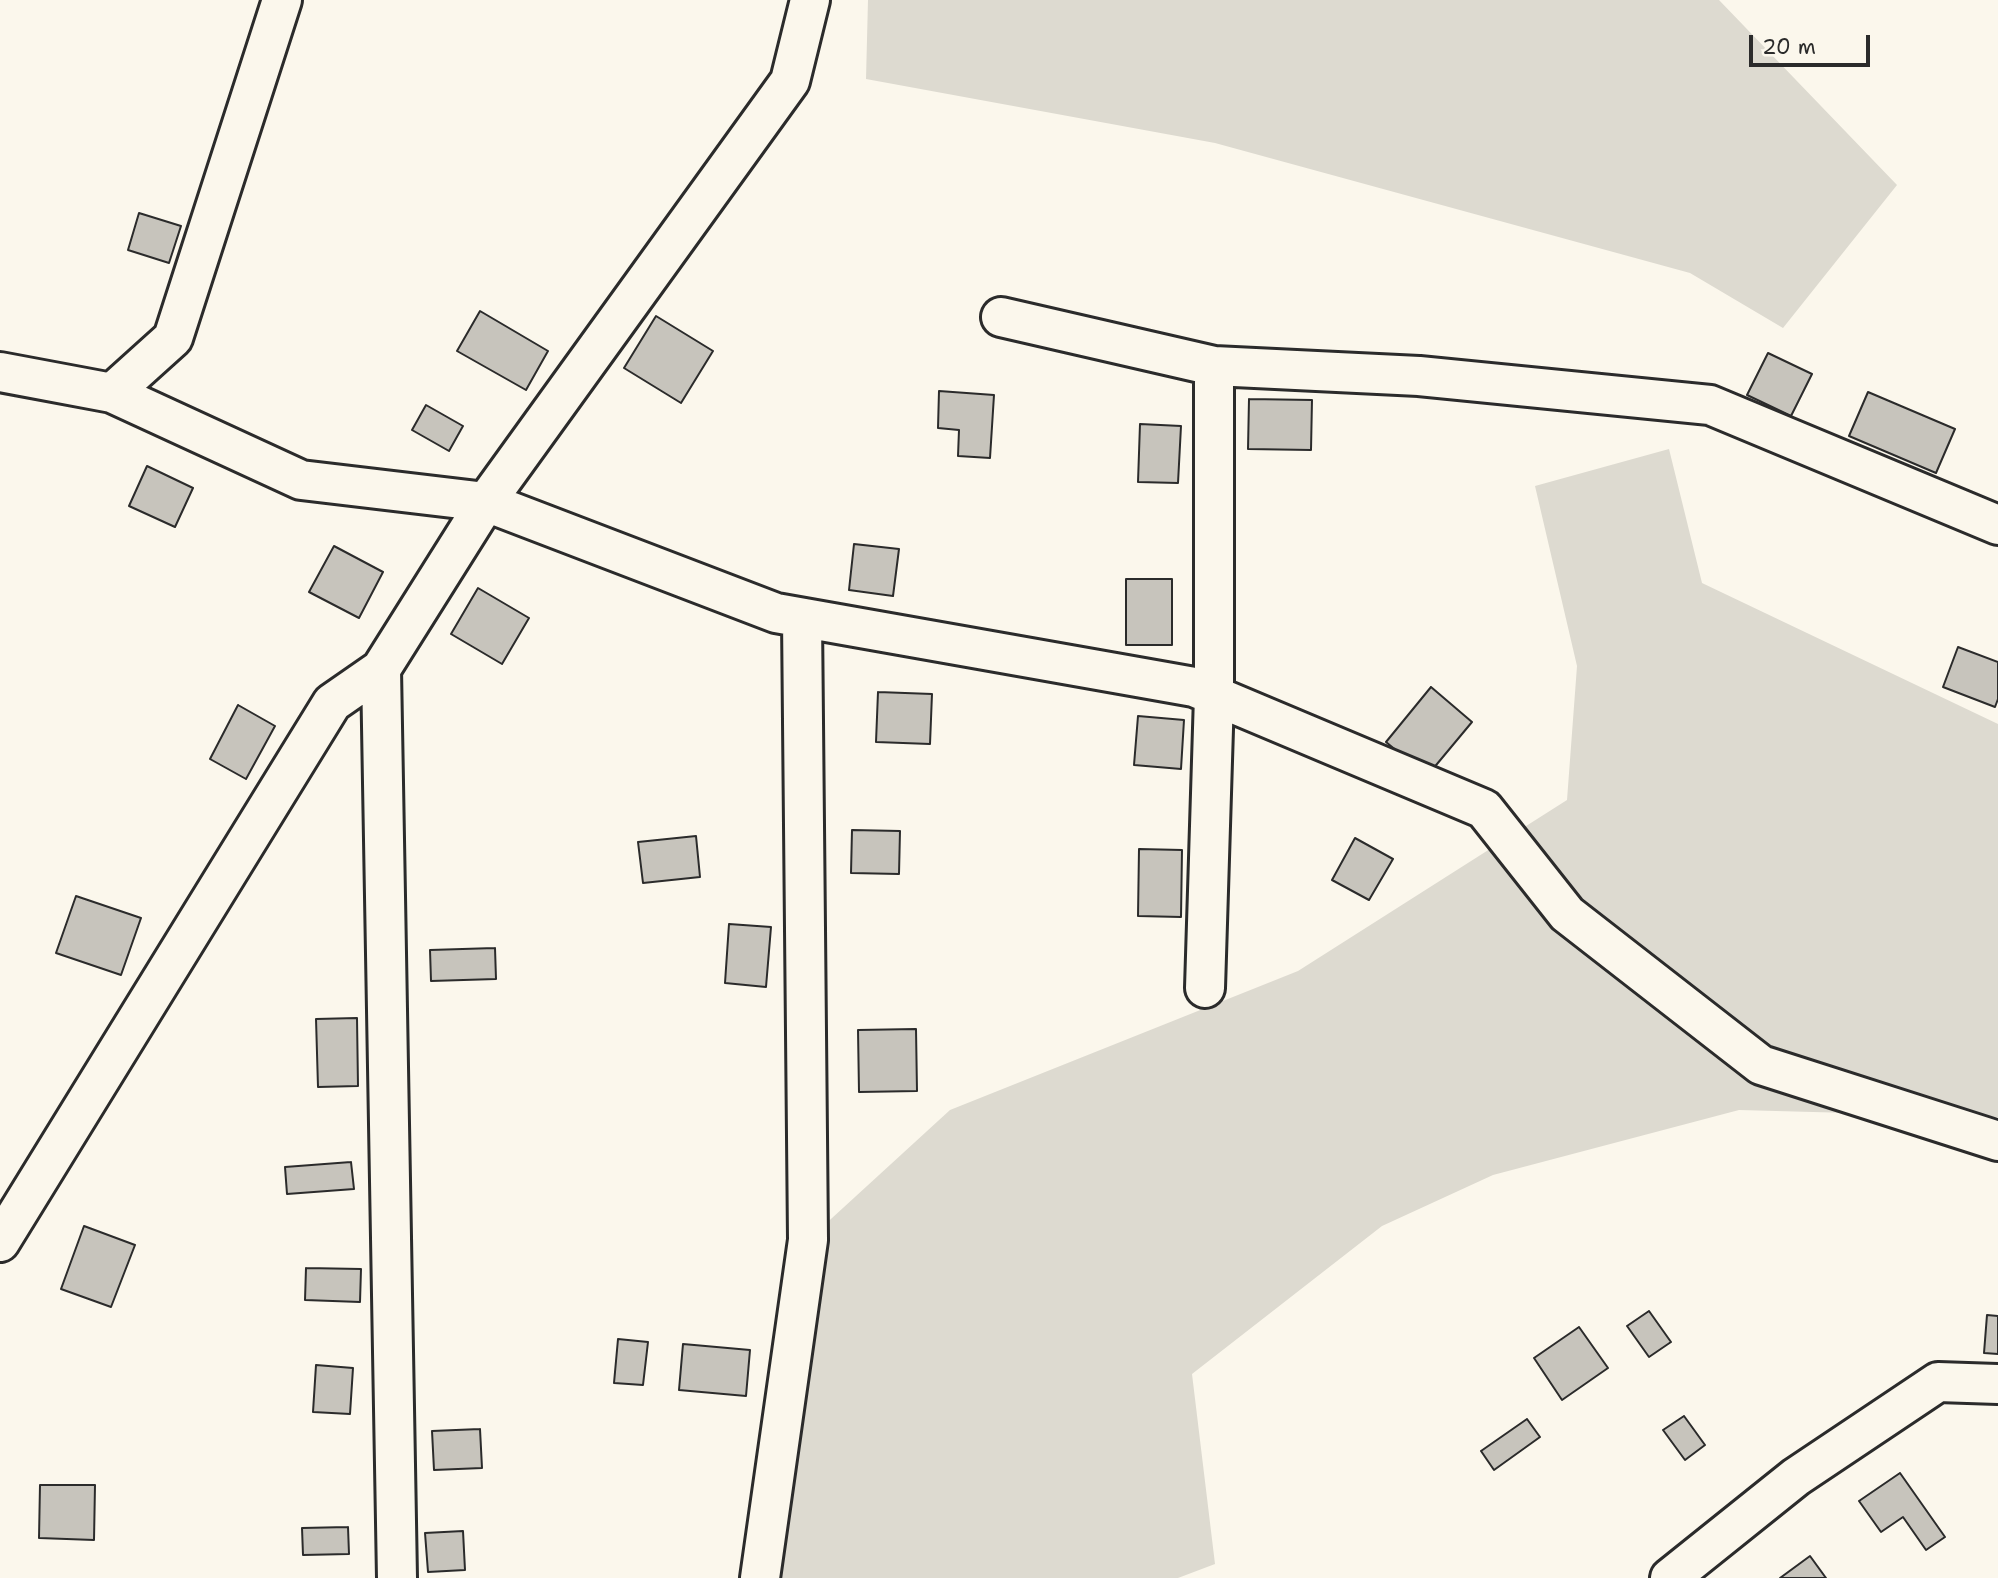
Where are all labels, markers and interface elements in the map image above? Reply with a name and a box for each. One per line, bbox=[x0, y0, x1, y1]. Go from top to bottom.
scale bar bbox=[1753, 21, 1874, 65]
text: 20 m bbox=[1762, 33, 1816, 61]

